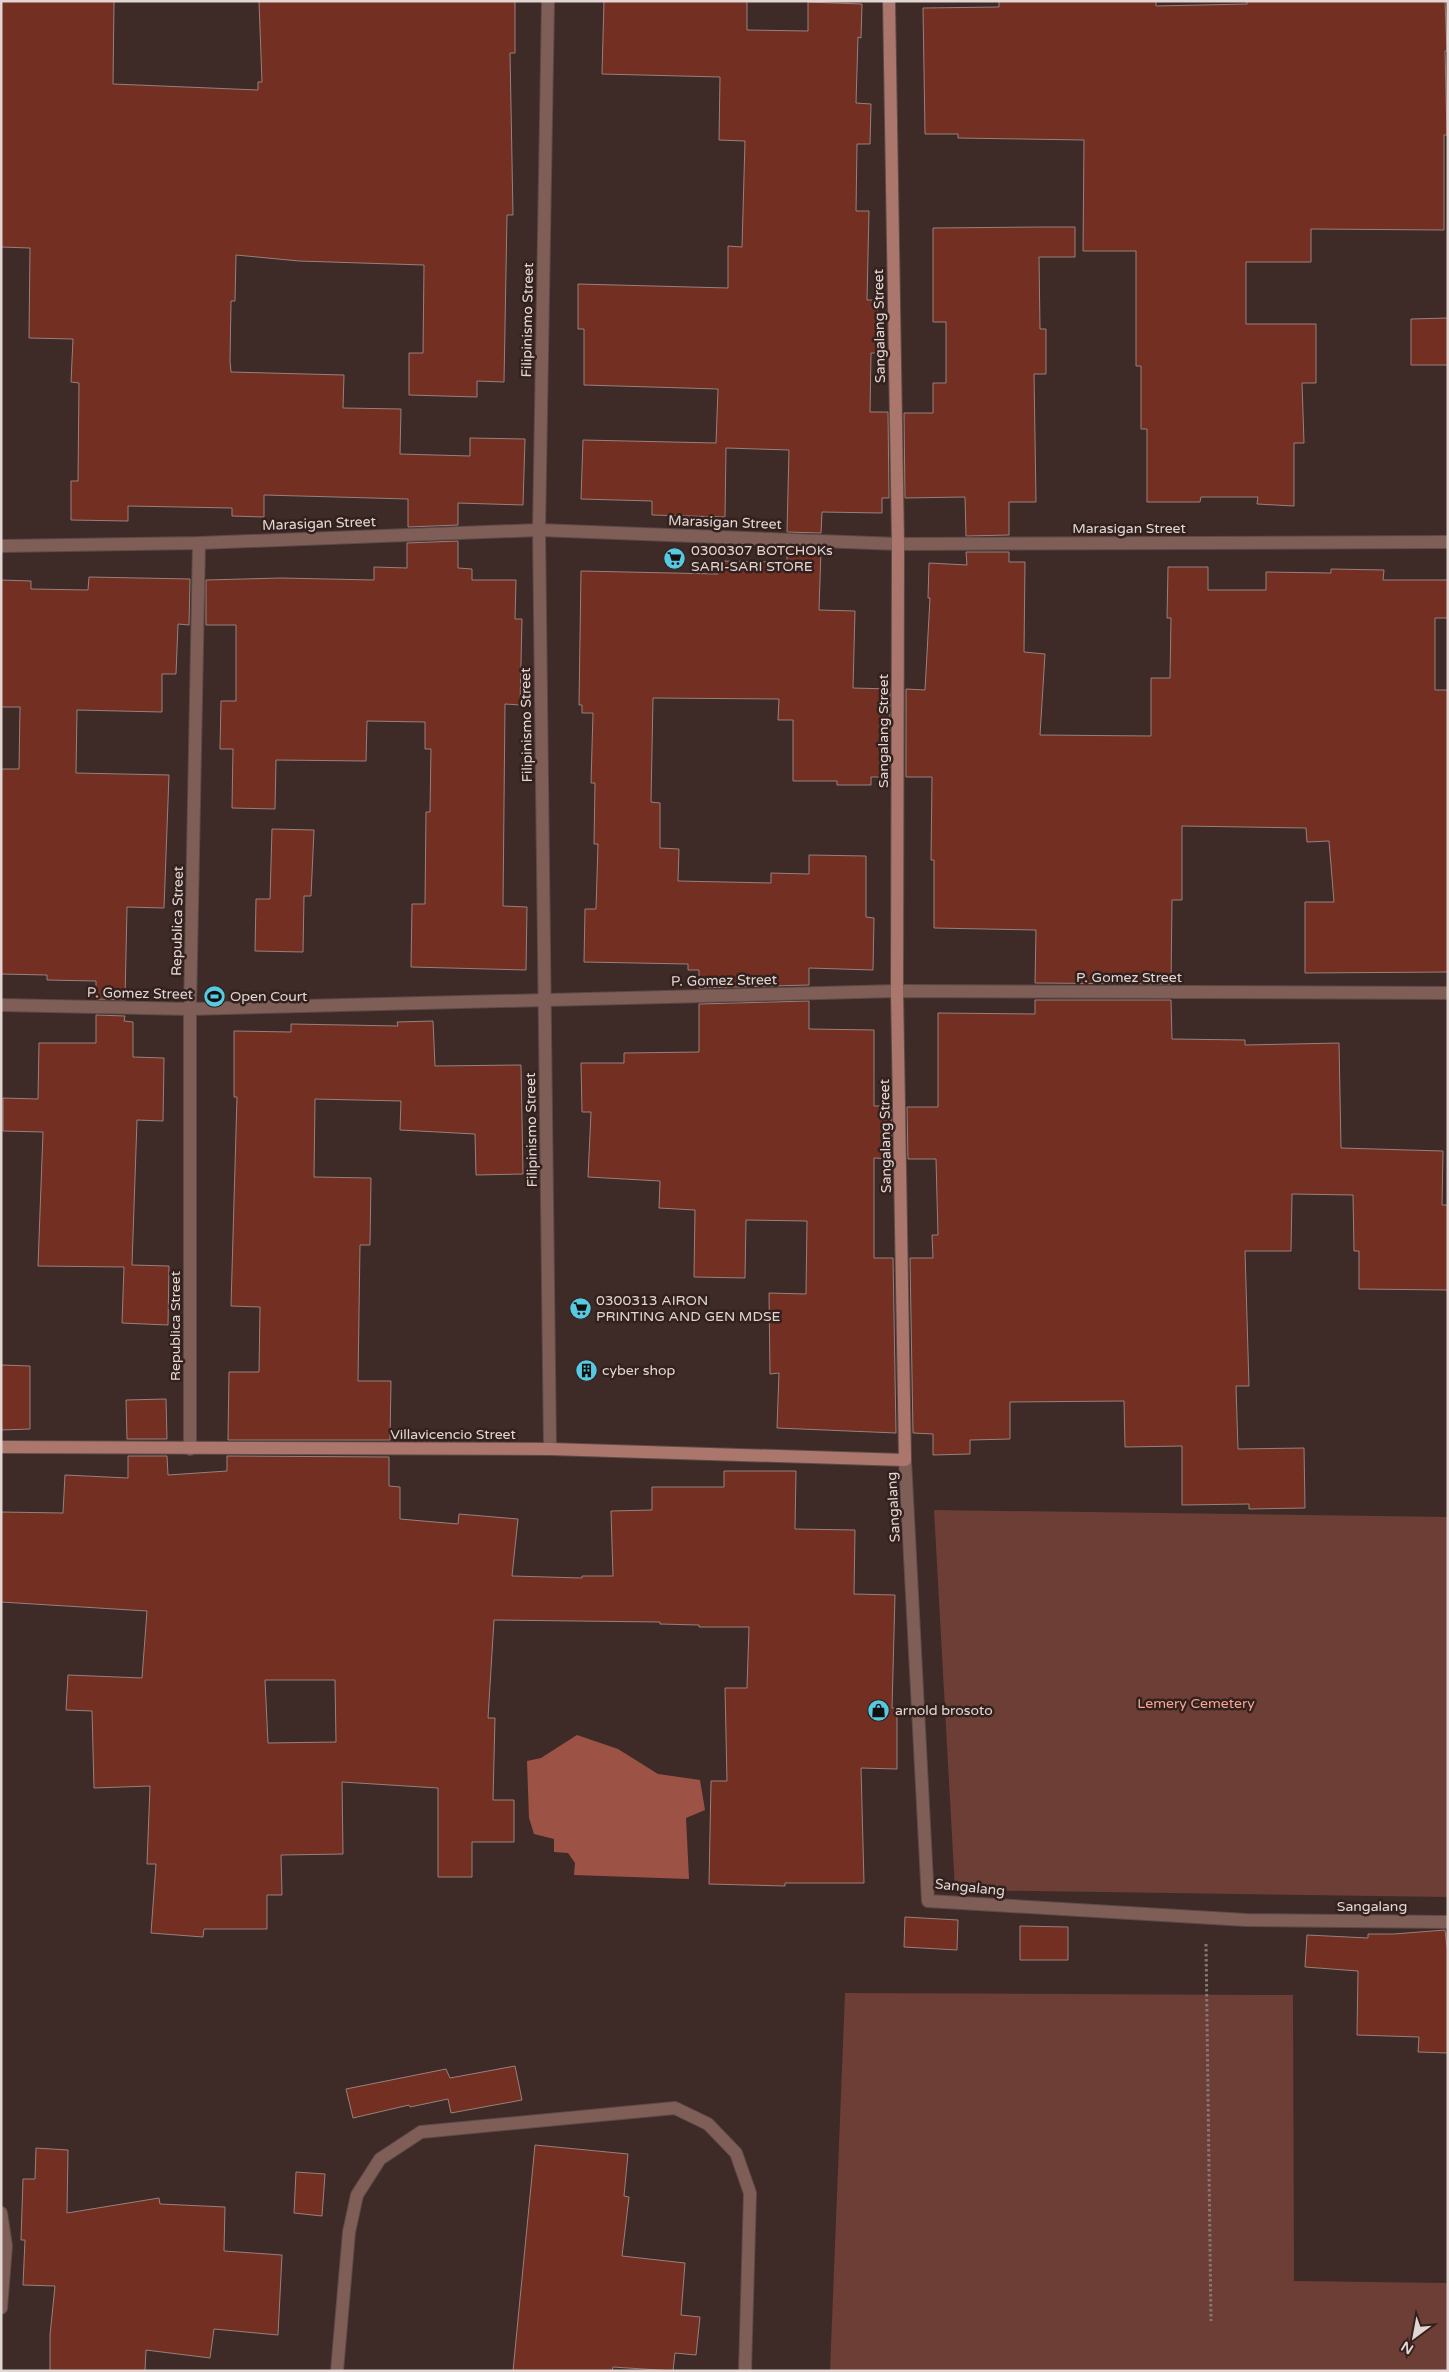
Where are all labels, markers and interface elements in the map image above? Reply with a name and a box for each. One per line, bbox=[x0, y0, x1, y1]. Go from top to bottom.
street label: Filipinismo Street bbox=[518, 262, 537, 378]
street label: Sangalang Street bbox=[870, 268, 889, 383]
street label: Marasigan Street bbox=[668, 512, 783, 533]
street label: Marasigan Street bbox=[262, 513, 377, 534]
street label: Marasigan Street bbox=[1072, 520, 1187, 537]
place label: 0300307 BOTCHOKs SARI-SARI STORE bbox=[691, 542, 833, 575]
supermarket icon: 0300307 BOTCHOKs SARI-SARI STORE bbox=[663, 546, 687, 570]
street label: Filipinismo Street bbox=[517, 667, 536, 783]
street label: Sangalang Street bbox=[875, 673, 892, 788]
street label: Republica Street bbox=[168, 865, 187, 976]
street label: P. Gomez Street bbox=[1076, 969, 1183, 986]
street label: P. Gomez Street bbox=[671, 971, 778, 990]
street label: P. Gomez Street bbox=[87, 984, 194, 1003]
sports icon: Open Court bbox=[202, 984, 226, 1008]
place label: Open Court bbox=[230, 988, 308, 1005]
street label: Filipinismo Street bbox=[522, 1072, 541, 1188]
street label: Sangalang Street bbox=[876, 1078, 895, 1193]
street label: Republica Street bbox=[167, 1270, 184, 1381]
place label: 0300313 AIRON PRINTING AND GEN MDSE bbox=[596, 1292, 781, 1325]
supermarket icon: 0300313 AIRON PRINTING AND GEN MDSE bbox=[568, 1296, 592, 1320]
building icon: cyber shop bbox=[574, 1358, 598, 1382]
place label: cyber shop bbox=[602, 1362, 675, 1379]
street label: Villavicencio Street bbox=[390, 1426, 516, 1443]
street label: Sangalang bbox=[883, 1471, 904, 1543]
park label: Lemery Cemetery bbox=[1137, 1695, 1255, 1712]
shop icon: arnold brosoto bbox=[867, 1698, 891, 1722]
place label: arnold brosoto bbox=[895, 1702, 993, 1719]
street label: Sangalang bbox=[934, 1875, 1006, 1900]
street label: Sangalang bbox=[1337, 1898, 1407, 1915]
north arrow bbox=[1389, 2312, 1439, 2362]
text: N bbox=[1398, 2337, 1417, 2358]

